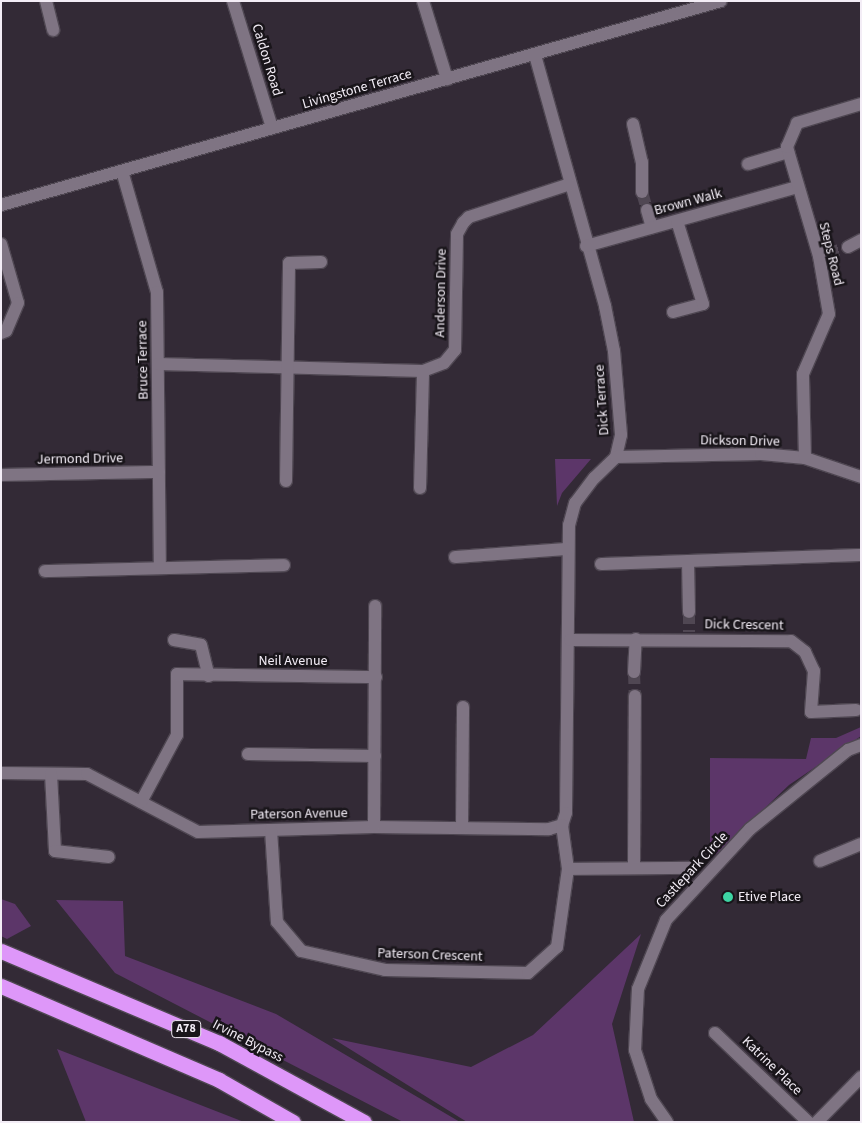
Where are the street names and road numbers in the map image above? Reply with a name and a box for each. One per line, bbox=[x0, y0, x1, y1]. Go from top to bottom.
street label: Caldon Road bbox=[248, 22, 286, 98]
street label: Livingstone Terrace bbox=[300, 65, 414, 113]
street label: Brown Walk bbox=[652, 185, 724, 219]
street label: Steps Road bbox=[815, 220, 847, 288]
street label: Anderson Drive bbox=[432, 248, 450, 338]
street label: Bruce Terrace bbox=[134, 320, 152, 400]
street label: Dick Terrace bbox=[591, 364, 613, 436]
street label: Dickson Drive bbox=[700, 432, 780, 450]
street label: Jermond Drive bbox=[37, 450, 123, 468]
street label: Dick Crescent bbox=[704, 616, 784, 634]
street label: Neil Avenue bbox=[259, 653, 327, 669]
street label: Paterson Avenue bbox=[250, 805, 348, 823]
street label: Castlepark Circle bbox=[652, 828, 732, 912]
street label: Paterson Crescent bbox=[377, 945, 483, 965]
street label: Irvine Bypass bbox=[210, 1016, 286, 1066]
road number: A78 bbox=[171, 1020, 201, 1038]
street label: Katrine Place bbox=[738, 1033, 806, 1099]

